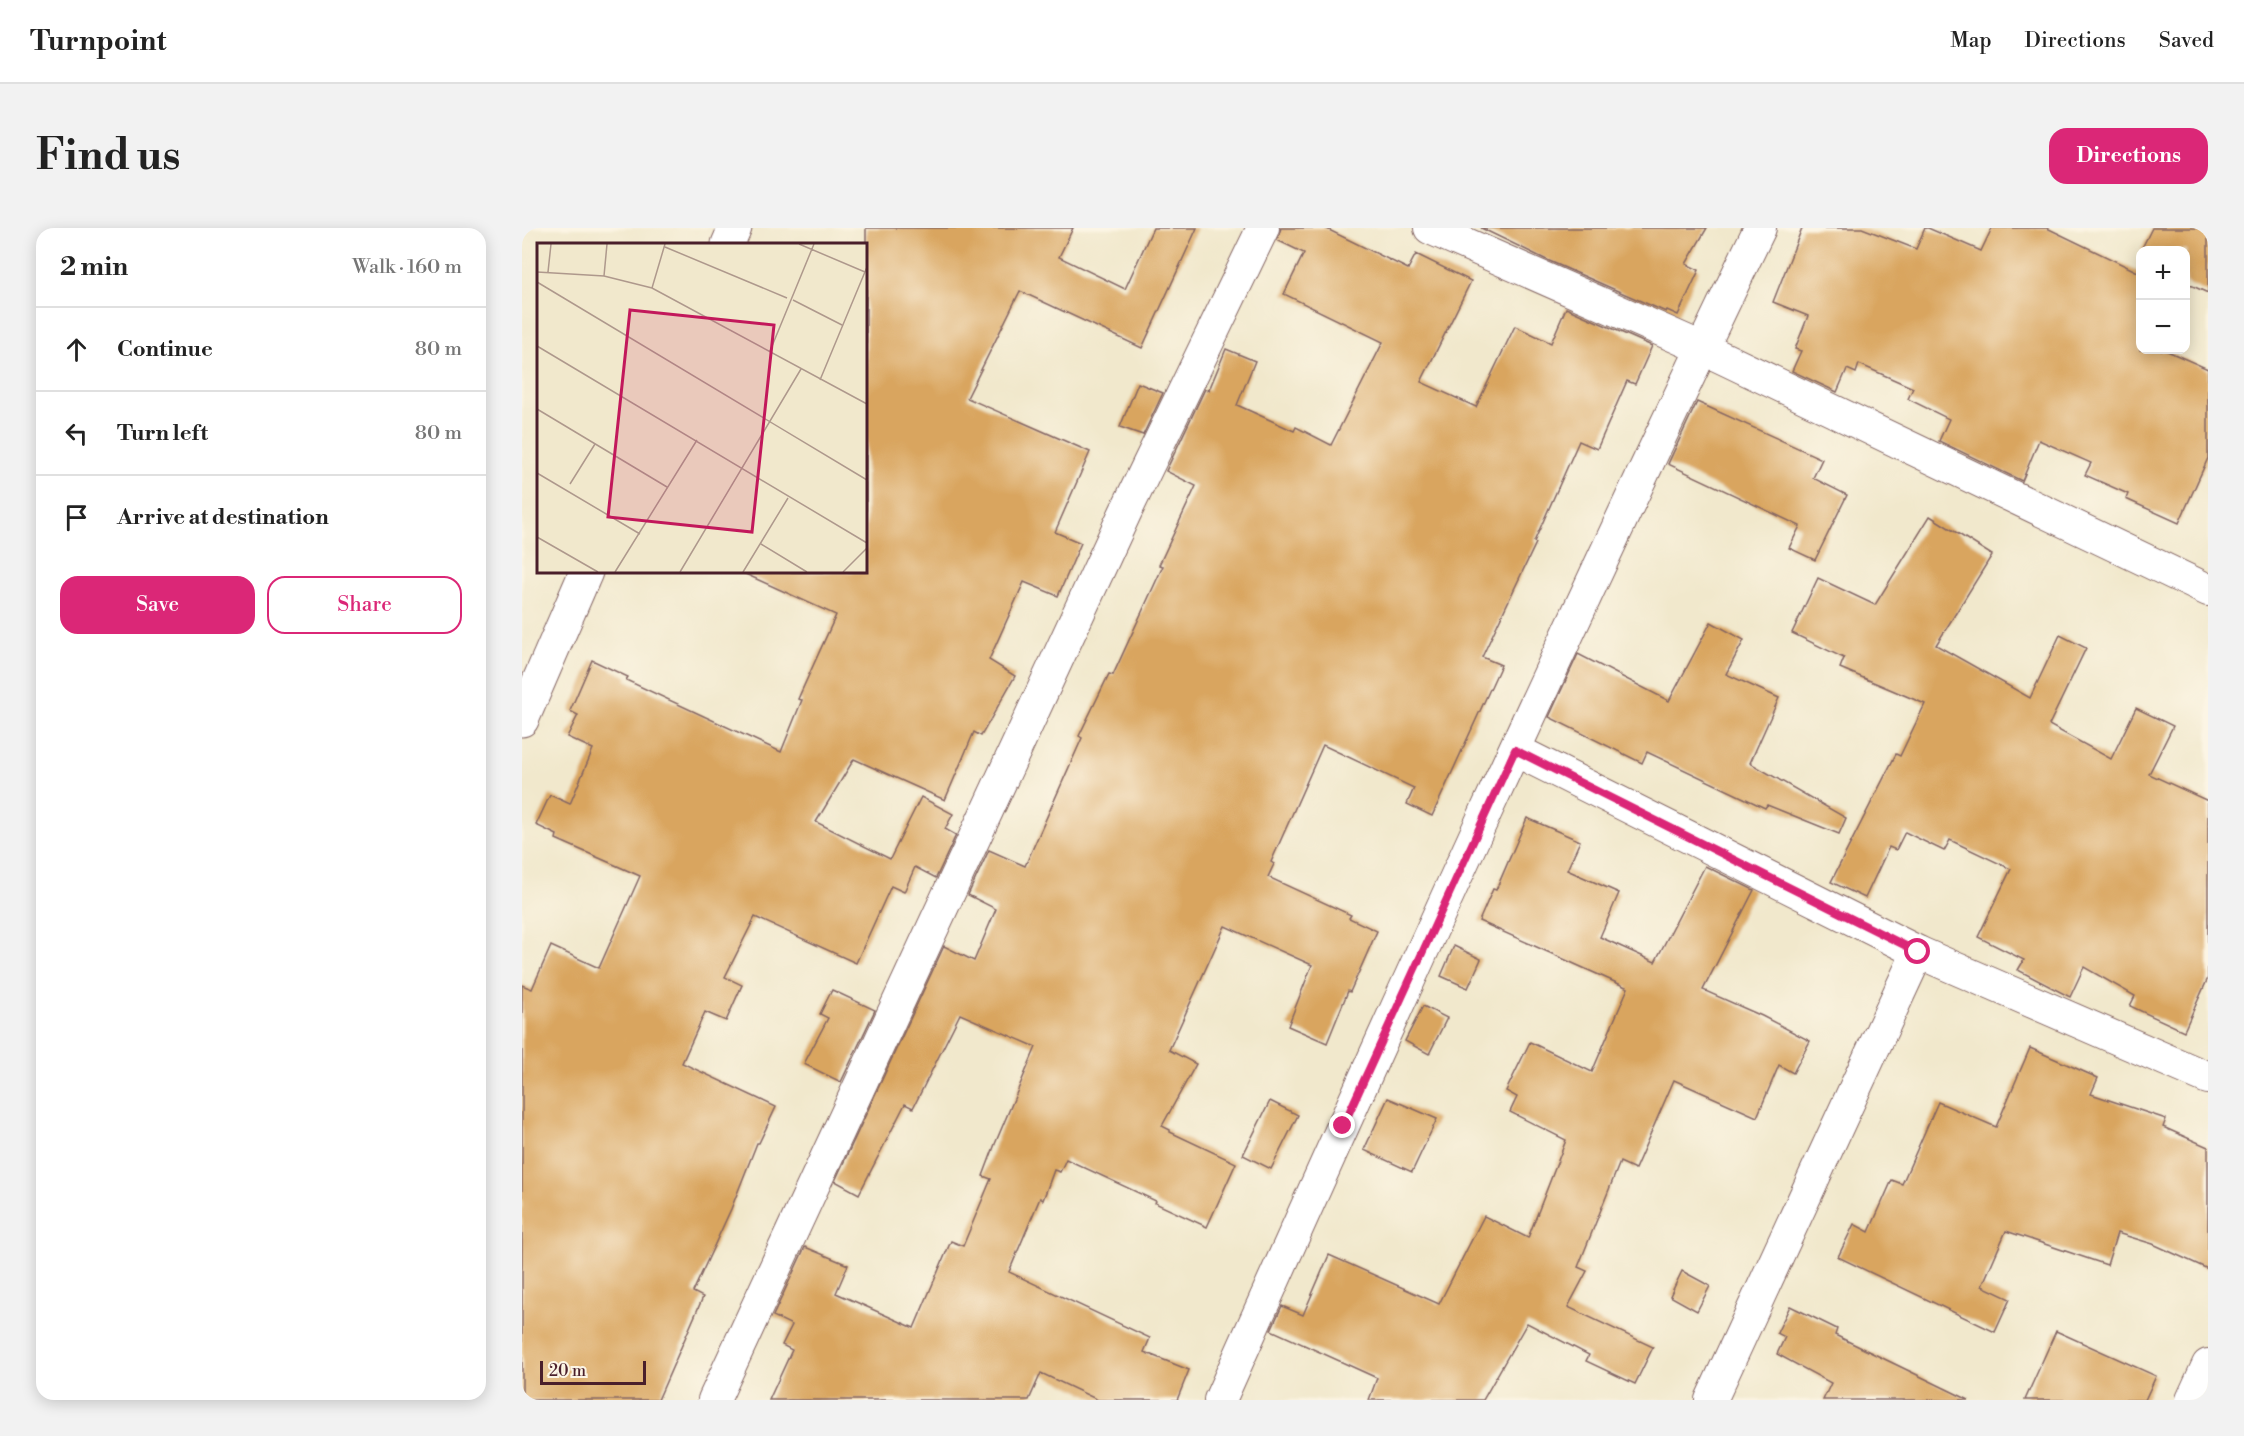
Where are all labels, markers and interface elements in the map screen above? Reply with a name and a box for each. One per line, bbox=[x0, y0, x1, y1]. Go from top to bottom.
text: Turnpoint bbox=[30, 24, 166, 59]
text: Map bbox=[1950, 28, 1992, 54]
text: Directions bbox=[2025, 28, 2126, 54]
text: Saved bbox=[2159, 28, 2214, 54]
button: Directions bbox=[2049, 128, 2208, 184]
text: Find us bbox=[36, 130, 180, 183]
inset map bbox=[537, 243, 867, 573]
map controls bbox=[2136, 246, 2190, 354]
button: + bbox=[2136, 246, 2190, 300]
text: 2 min bbox=[60, 251, 128, 283]
text: Walk · 160 m bbox=[352, 255, 462, 280]
button: − bbox=[2136, 300, 2190, 354]
icon: ahead bbox=[60, 333, 93, 366]
text: Continue bbox=[117, 336, 213, 363]
text: 80 m bbox=[415, 337, 462, 362]
icon: left bbox=[60, 417, 93, 450]
text: Turn left bbox=[117, 420, 208, 447]
text: 80 m bbox=[415, 421, 462, 446]
icon: arrive bbox=[60, 501, 93, 534]
text: Arrive at destination bbox=[117, 504, 329, 531]
button: Save bbox=[60, 576, 255, 634]
button: Share bbox=[267, 576, 462, 634]
route start bbox=[1904, 938, 1930, 964]
route end bbox=[1329, 1112, 1355, 1138]
scale bar bbox=[540, 1358, 646, 1386]
text: 20 m bbox=[549, 1361, 586, 1381]

